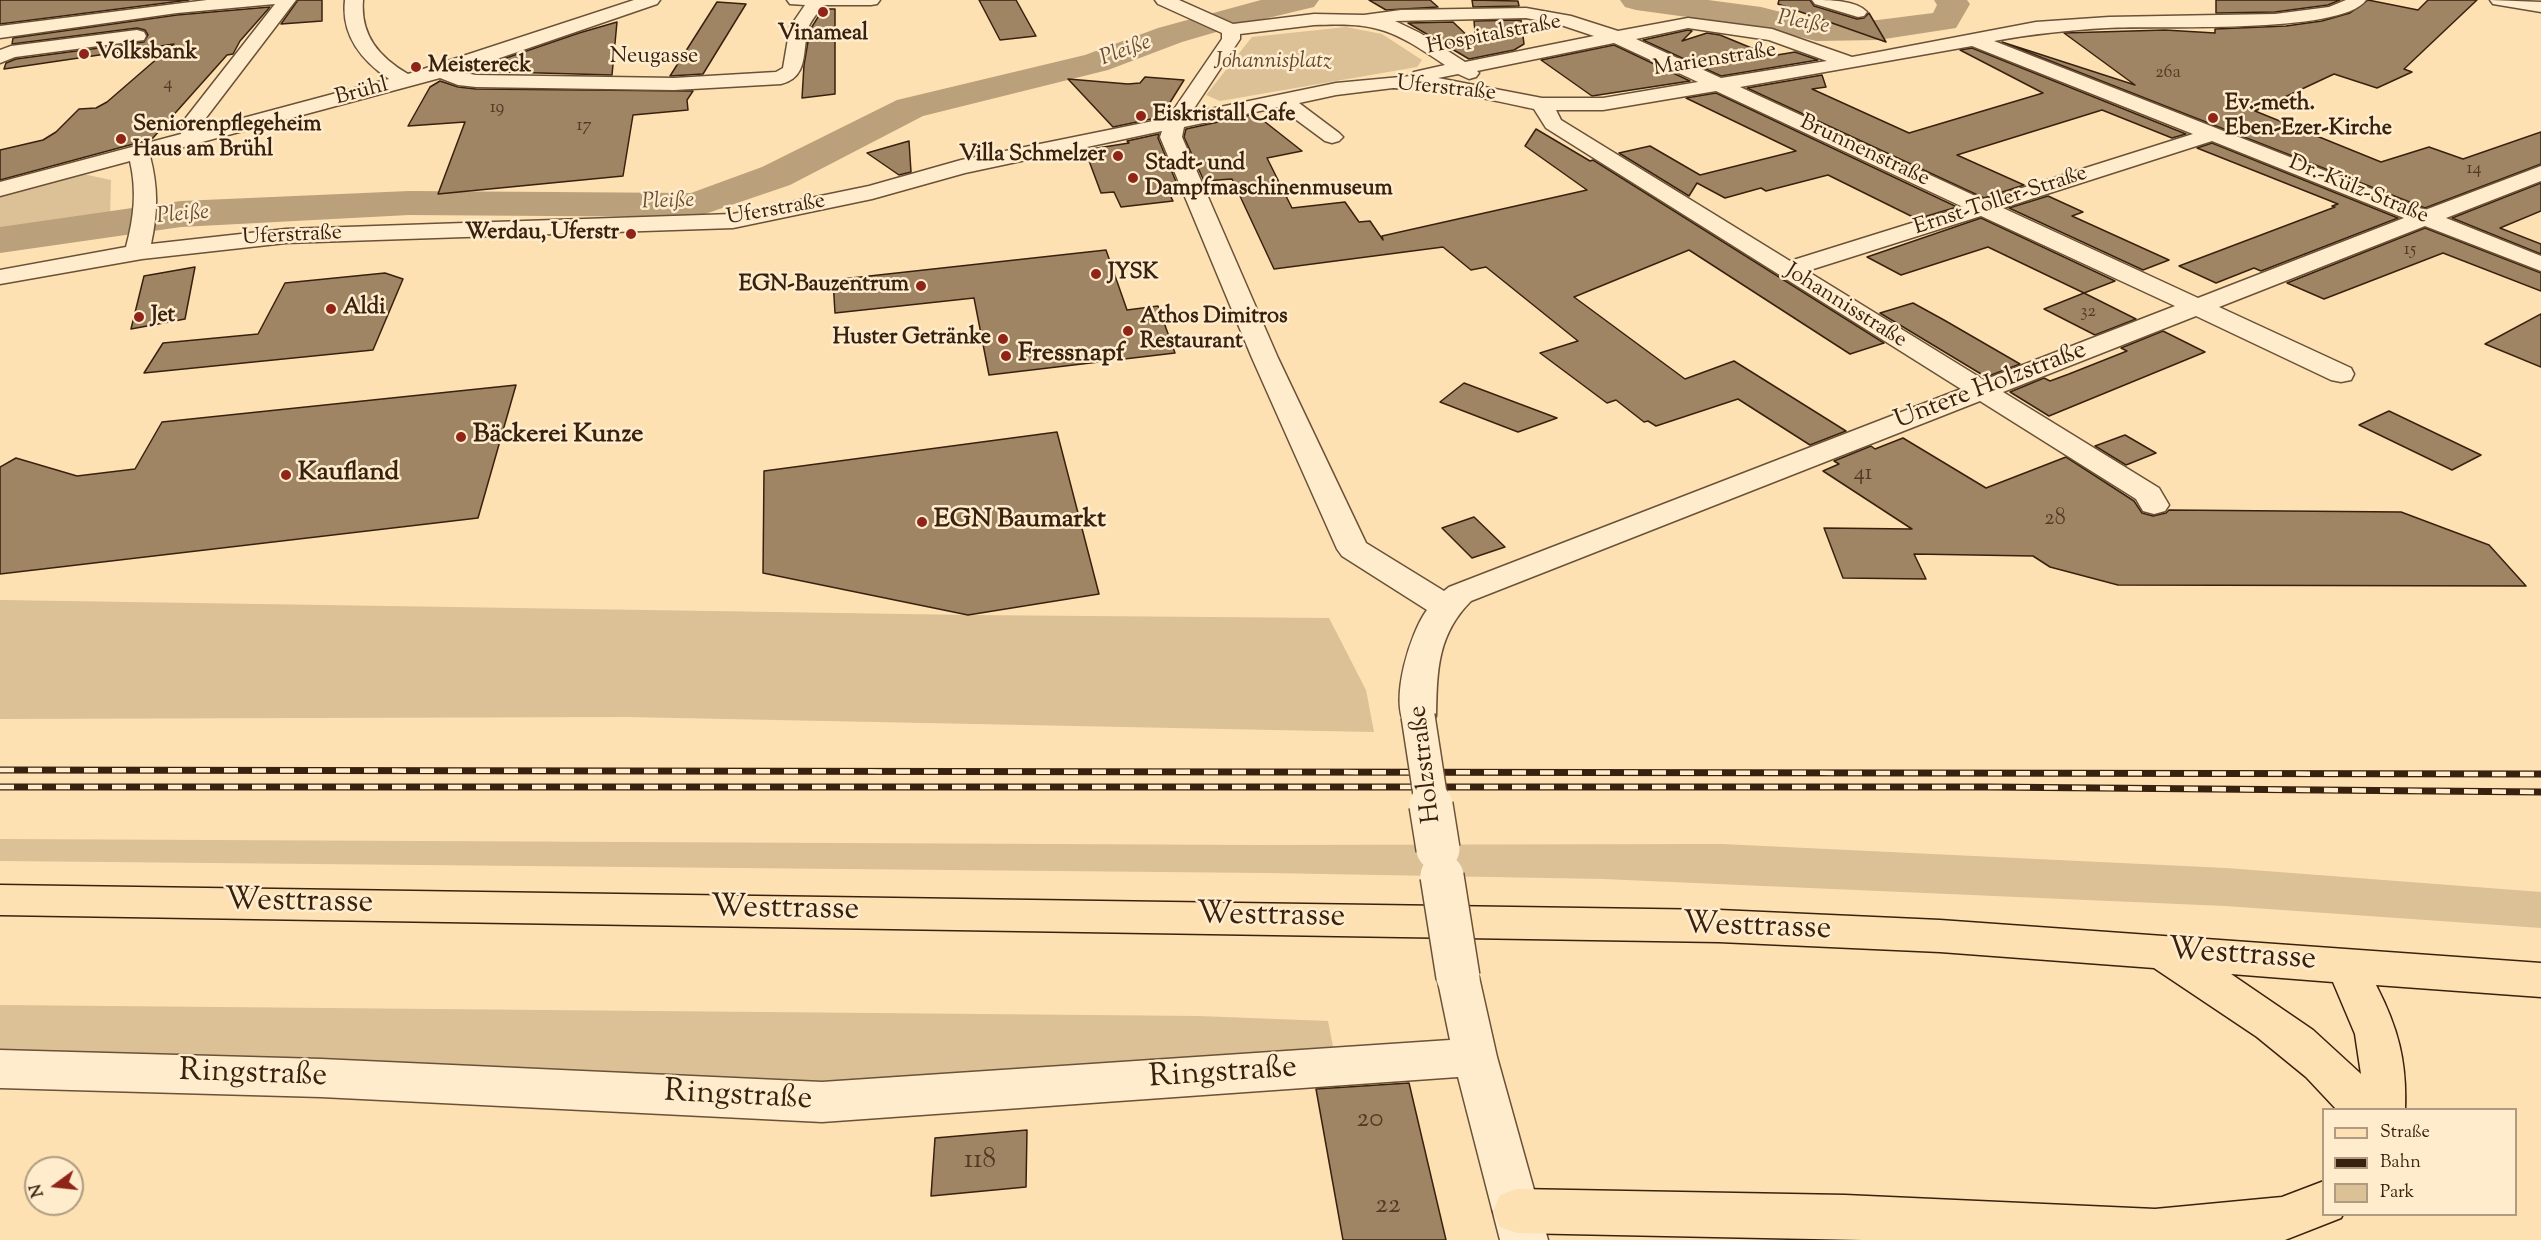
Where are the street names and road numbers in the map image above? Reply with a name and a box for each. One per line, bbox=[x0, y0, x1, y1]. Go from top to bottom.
street label: Hospitalstraße bbox=[1424, 10, 1564, 62]
street label: Marienstraße bbox=[1652, 38, 1778, 84]
street label: Neugasse bbox=[610, 45, 698, 71]
street label: Uferstraße bbox=[1395, 72, 1497, 108]
street label: Brühl bbox=[333, 73, 391, 113]
street label: Brunnenstraße bbox=[1795, 110, 1933, 194]
street label: Dr.-Külz-Straße bbox=[2284, 151, 2432, 231]
street label: Ernst-Toller-Straße bbox=[1911, 162, 2091, 242]
street label: Uferstraße bbox=[724, 189, 828, 233]
street label: Uferstraße bbox=[241, 221, 343, 253]
street label: Johannisstraße bbox=[1779, 259, 1911, 355]
street label: Untere Holzstraße bbox=[1891, 336, 2091, 438]
street label: Holzstraße bbox=[1404, 703, 1450, 825]
street label: Westtrasse bbox=[224, 884, 374, 924]
street label: Westtrasse bbox=[710, 891, 860, 931]
street label: Westtrasse bbox=[1196, 898, 1346, 938]
street label: Westtrasse bbox=[1682, 907, 1832, 951]
street label: Westtrasse bbox=[2167, 933, 2317, 981]
street label: Ringstraße bbox=[1148, 1051, 1298, 1099]
street label: Ringstraße bbox=[178, 1054, 328, 1098]
street label: Ringstraße bbox=[663, 1075, 813, 1121]

